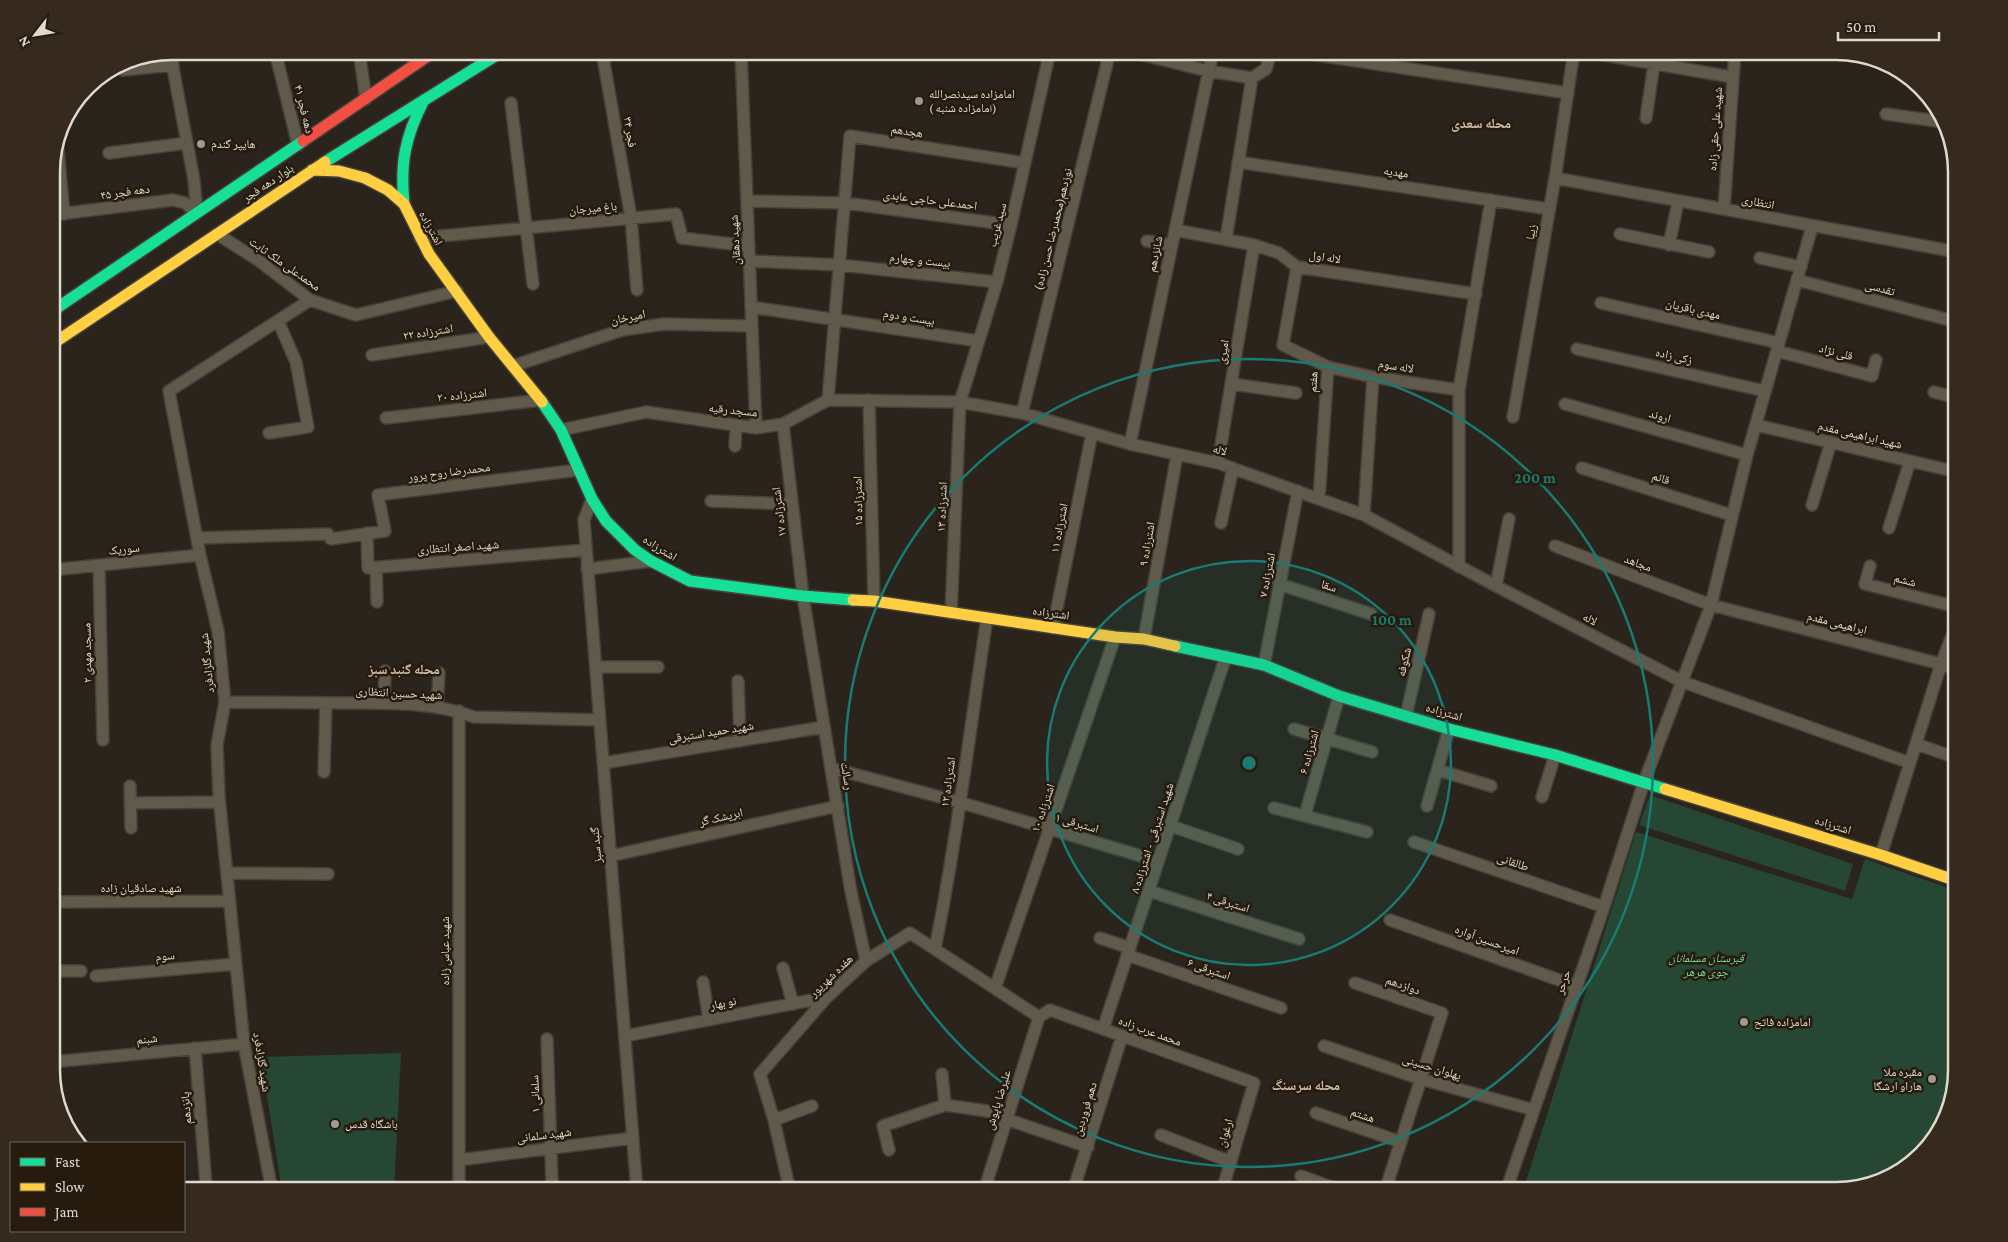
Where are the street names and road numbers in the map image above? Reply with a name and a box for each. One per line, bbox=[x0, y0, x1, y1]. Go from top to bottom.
street label: دهه فجر ۴۱ bbox=[291, 83, 317, 135]
street label: شهید علی حقی زاده bbox=[1705, 86, 1725, 172]
street label: فجر ۳۴ bbox=[620, 116, 640, 148]
street label: هجدهم bbox=[890, 122, 924, 141]
street label: بلوار دهه فجر bbox=[239, 161, 296, 206]
street label: مهدیه bbox=[1382, 163, 1409, 181]
street label: نوزدهم(محمدرضا حسن زاده) bbox=[1031, 167, 1076, 292]
street label: دهه فجر ۴۵ bbox=[99, 182, 151, 202]
street label: احمدعلی حاجی عابدی bbox=[882, 187, 978, 213]
street label: انتظاری bbox=[1740, 192, 1776, 212]
street label: باغ میرجان bbox=[568, 199, 618, 218]
street label: سید غریب bbox=[985, 201, 1010, 249]
street label: اشترزاده bbox=[416, 208, 446, 248]
street label: شهید دهقان bbox=[727, 214, 744, 266]
street label: زیبا bbox=[1523, 223, 1540, 241]
street label: محمدعلی ملک ثابت bbox=[246, 234, 323, 294]
street label: شانزدهم bbox=[1144, 235, 1167, 274]
street label: لاله اول bbox=[1308, 248, 1342, 266]
street label: بیست و چهارم bbox=[889, 250, 951, 271]
street label: تقدسی bbox=[1863, 277, 1897, 299]
street label: مهدی باقریان bbox=[1664, 296, 1722, 322]
street label: بیست و دوم bbox=[882, 306, 936, 329]
street label: امیرخان bbox=[609, 307, 647, 327]
street label: اشترزاده ۲۲ bbox=[402, 321, 454, 343]
street label: امیری bbox=[1214, 338, 1232, 365]
street label: قلی نژاد bbox=[1818, 341, 1854, 363]
street label: زکی زاده bbox=[1654, 345, 1694, 367]
street label: لاله سوم bbox=[1377, 356, 1415, 377]
street label: هفتم bbox=[1306, 371, 1321, 393]
street label: اشترزاده ۲۰ bbox=[436, 385, 488, 405]
street label: مسجد رقیه bbox=[708, 400, 758, 420]
street label: اروند bbox=[1647, 406, 1673, 426]
street label: شهید ابراهیمی مقدم bbox=[1816, 418, 1904, 453]
street label: لاله bbox=[1211, 441, 1229, 459]
street label: محمدرضا روح پرور bbox=[406, 460, 491, 484]
street label: قائم bbox=[1650, 469, 1672, 488]
street label: اشترزاده ۱۵ bbox=[851, 476, 865, 526]
street label: اشترزاده ۱۳ bbox=[934, 481, 950, 532]
street label: اشترزاده ۱۷ bbox=[769, 486, 789, 538]
street label: اشترزاده ۱۱ bbox=[1047, 502, 1071, 554]
street label: اشترزاده ۹ bbox=[1136, 521, 1158, 567]
street label: اشترزاده bbox=[640, 532, 680, 564]
street label: شهید اصغر انتظاری bbox=[417, 537, 500, 557]
street label: سوریک bbox=[108, 540, 141, 558]
street label: اشترزاده ۷ bbox=[1256, 551, 1278, 598]
street label: مجاهد bbox=[1622, 551, 1654, 575]
street label: ششم bbox=[1892, 571, 1918, 590]
street label: سقا bbox=[1319, 577, 1339, 595]
street label: اشترزاده bbox=[1032, 603, 1071, 623]
street label: ابراهیمی مقدم bbox=[1805, 609, 1869, 638]
street label: لاله bbox=[1581, 610, 1599, 628]
street label: مسجد مهدی ۲ bbox=[79, 623, 95, 683]
street label: شهید گلزادفرد bbox=[197, 632, 217, 694]
street label: شکوفه bbox=[1394, 646, 1414, 678]
street label: شهید حسین انتظاری bbox=[355, 684, 443, 702]
street label: اشترزاده bbox=[1424, 700, 1464, 724]
street label: شهید حمید استبرقی bbox=[667, 718, 755, 746]
street label: اشترزاده ۶ bbox=[1296, 728, 1322, 776]
street label: اشترزاده ۱۲ bbox=[938, 756, 958, 808]
street label: رسالت bbox=[838, 761, 856, 791]
street label: شهید استبرقی - اشترزاده ۸ bbox=[1128, 781, 1177, 895]
street label: اشترزاده ۱۰ bbox=[1028, 782, 1058, 834]
street label: ابریشک گر bbox=[697, 805, 744, 829]
street label: استبرقی ۱ bbox=[1054, 810, 1100, 836]
street label: اشترزاده bbox=[1813, 813, 1853, 837]
street label: گنبد سبز bbox=[587, 826, 605, 865]
street label: طالقانی bbox=[1495, 850, 1531, 874]
street label: شهید صادقیان زاده bbox=[100, 881, 182, 895]
street label: استبرقی ۴ bbox=[1205, 888, 1251, 916]
street label: شهید عباس زاده bbox=[438, 916, 452, 986]
street label: امیرحسین آواره bbox=[1453, 922, 1521, 958]
street label: سوم bbox=[155, 948, 175, 965]
street label: هفده شهریور bbox=[806, 952, 856, 1001]
street label: استبرقی ۶ bbox=[1186, 955, 1232, 983]
street label: حرحر bbox=[1552, 968, 1574, 997]
street label: دوازدهم bbox=[1384, 973, 1422, 998]
street label: نو بهار bbox=[708, 994, 738, 1013]
street label: محمد عرب زاده bbox=[1116, 1013, 1183, 1049]
street label: شبنم bbox=[136, 1031, 158, 1048]
street label: شهید گلزادفرد bbox=[250, 1031, 274, 1093]
street label: پهلوان حسینی bbox=[1401, 1051, 1464, 1083]
street label: علیرضا پاپوش bbox=[982, 1068, 1014, 1132]
street label: سلمانی ۱ bbox=[527, 1075, 543, 1113]
street label: دهم فروردین bbox=[1070, 1080, 1101, 1138]
street label: پانزدهم bbox=[178, 1091, 195, 1125]
street label: هشتم bbox=[1349, 1104, 1377, 1127]
street label: ارغوان bbox=[1214, 1117, 1236, 1149]
street label: شهید سلمانی bbox=[516, 1125, 572, 1146]

